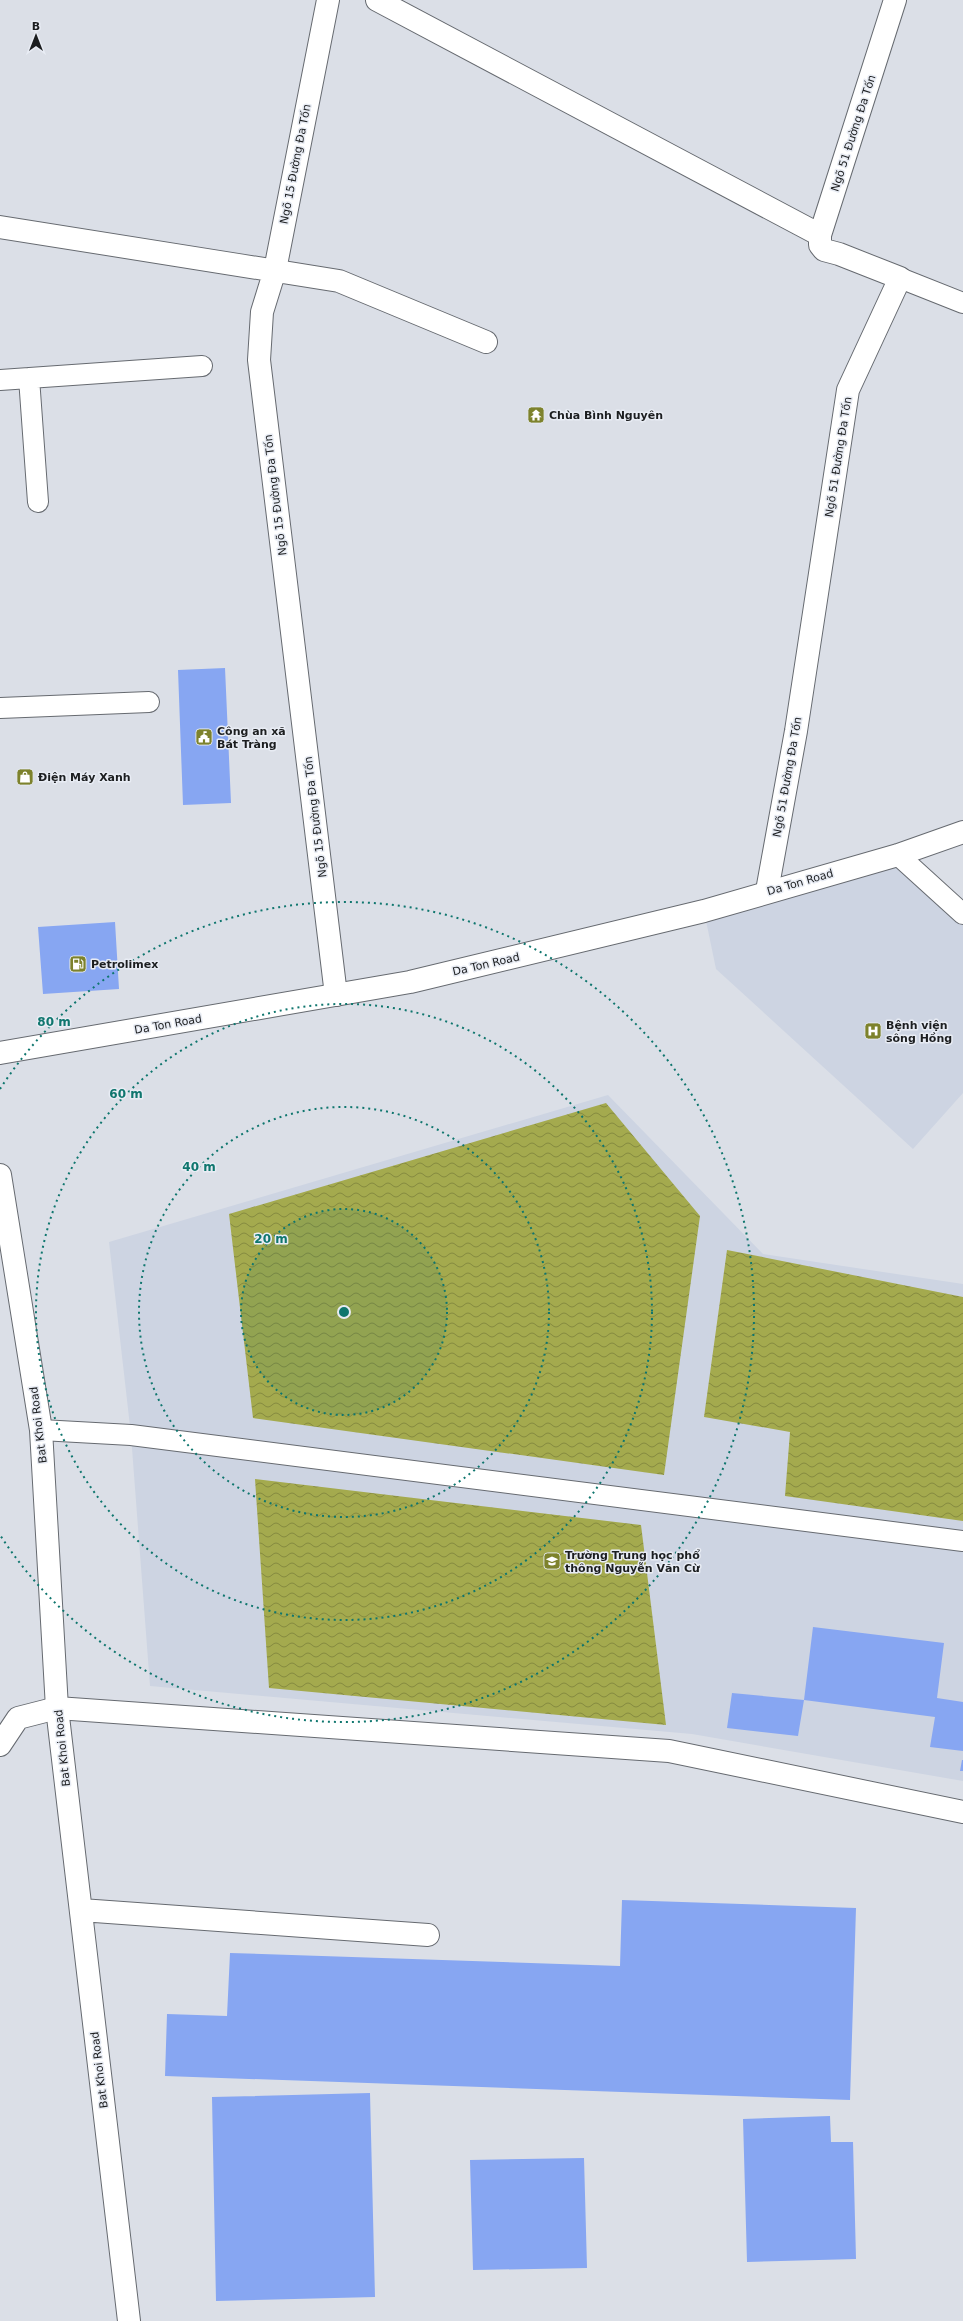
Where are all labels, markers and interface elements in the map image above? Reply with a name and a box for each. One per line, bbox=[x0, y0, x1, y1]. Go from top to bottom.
north arrow bbox=[16, 16, 56, 56]
text: B bbox=[32, 20, 40, 33]
street label: Ngõ 51 Đường Đa Tốn bbox=[828, 73, 878, 193]
street label: Ngõ 15 Đường Đa Tốn bbox=[277, 103, 313, 225]
street label: Ngõ 51 Đường Đa Tốn bbox=[823, 396, 854, 518]
temple icon: Chùa Bình Nguyên bbox=[526, 405, 546, 425]
place label: Chùa Bình Nguyên bbox=[549, 409, 663, 422]
street label: Ngõ 15 Đường Đa Tốn bbox=[262, 434, 289, 556]
street label: Ngõ 51 Đường Đa Tốn bbox=[771, 716, 804, 838]
place label: Công an xã Bát Tràng bbox=[217, 725, 286, 751]
public building icon: Công an xã Bát Tràng bbox=[194, 727, 214, 747]
street label: Ngõ 15 Đường Đa Tốn bbox=[302, 756, 329, 878]
shop icon: Điện Máy Xanh bbox=[15, 767, 35, 787]
place label: Điện Máy Xanh bbox=[38, 771, 131, 784]
street label: Da Ton Road bbox=[765, 867, 835, 898]
street label: Da Ton Road bbox=[451, 950, 521, 979]
fuel station icon: Petrolimex bbox=[68, 954, 88, 974]
place label: Petrolimex bbox=[91, 958, 158, 971]
street label: Da Ton Road bbox=[133, 1012, 203, 1037]
text: 80 m bbox=[37, 1015, 71, 1029]
place label: Bệnh viện sông Hồng bbox=[886, 1019, 952, 1045]
hospital icon: Bệnh viện sông Hồng bbox=[863, 1021, 883, 1041]
text: 60 m bbox=[109, 1087, 143, 1101]
text: 40 m bbox=[182, 1160, 216, 1174]
text: 20 m bbox=[254, 1232, 288, 1246]
centre of rings bbox=[337, 1305, 351, 1319]
street label: Bat Khoi Road bbox=[27, 1386, 50, 1464]
place label: Trường Trung học phổ thông Nguyễn Văn Cừ bbox=[565, 1549, 701, 1575]
school or university icon: Trường Trung học phổ thông Nguyễn Văn Cừ bbox=[542, 1551, 562, 1571]
street label: Bat Khoi Road bbox=[52, 1709, 73, 1787]
street label: Bat Khoi Road bbox=[88, 2031, 111, 2109]

